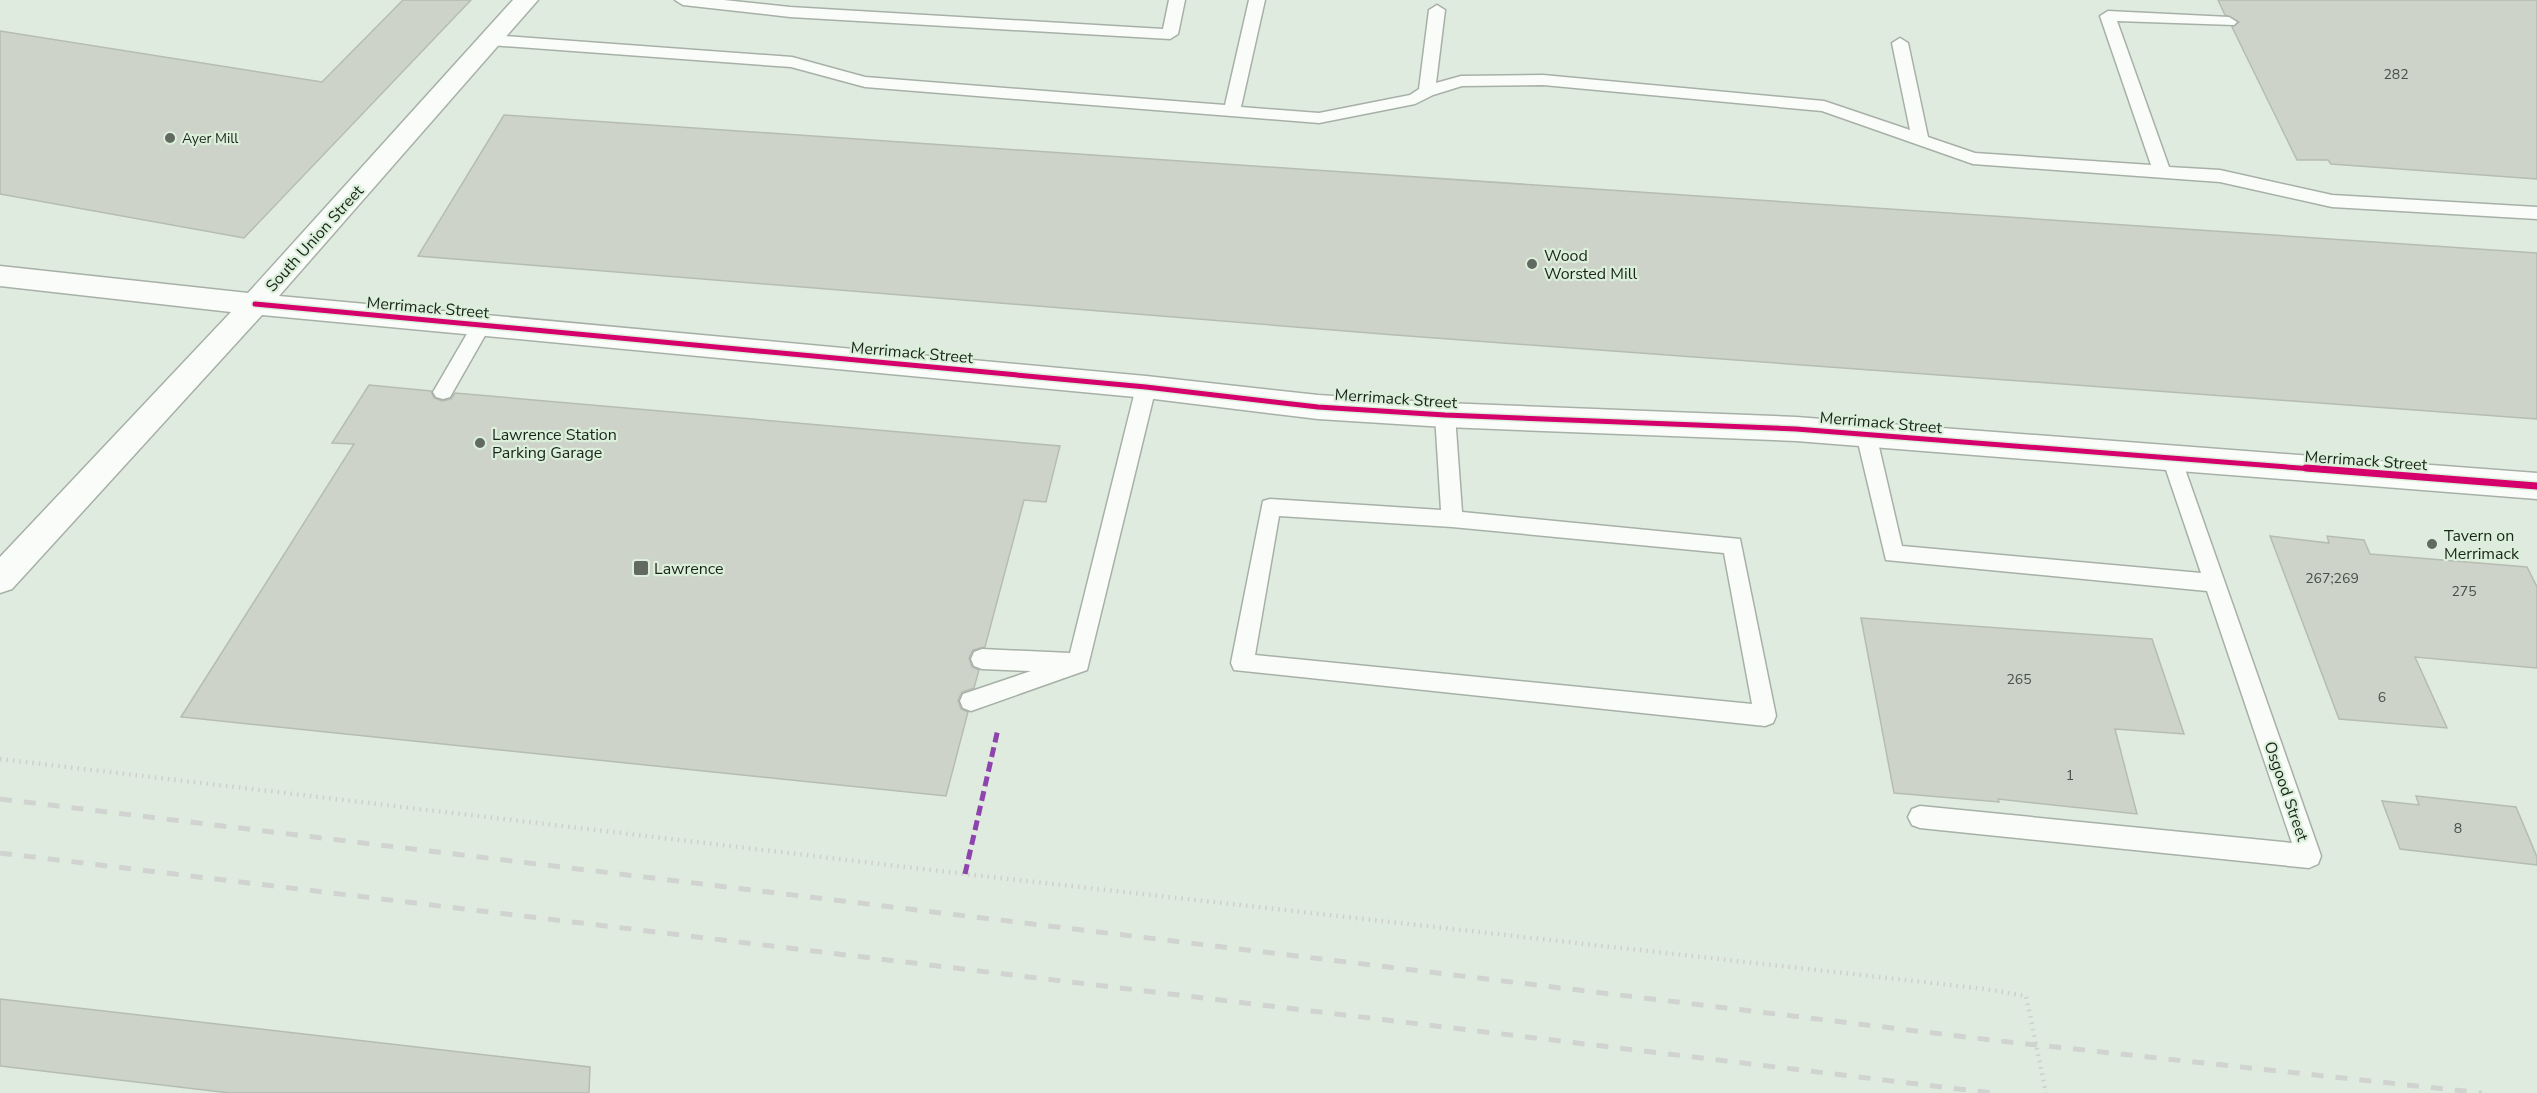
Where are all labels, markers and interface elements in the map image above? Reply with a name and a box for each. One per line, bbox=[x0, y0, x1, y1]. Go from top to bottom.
house number: 282 bbox=[2383, 65, 2409, 84]
place label: Ayer Mill bbox=[182, 129, 239, 148]
marker: Ayer Mill bbox=[163, 131, 177, 145]
street label: South Union Street bbox=[261, 180, 369, 297]
place label: Wood Worsted Mill bbox=[1544, 245, 1637, 285]
marker: Wood Worsted Mill bbox=[1525, 257, 1539, 271]
street label: Merrimack Street bbox=[366, 292, 490, 324]
street label: Merrimack Street bbox=[850, 337, 974, 369]
street label: Merrimack Street bbox=[1334, 384, 1458, 414]
street label: Merrimack Street bbox=[1819, 407, 1943, 439]
place label: Lawrence Station Parking Garage bbox=[492, 424, 617, 464]
marker: Lawrence Station Parking Garage bbox=[473, 436, 487, 450]
street label: Merrimack Street bbox=[2304, 446, 2428, 476]
place label: Tavern on Merrimack bbox=[2444, 525, 2520, 565]
marker: Tavern on Merrimack bbox=[2425, 537, 2439, 551]
place label: Lawrence bbox=[654, 558, 724, 580]
marker: Lawrence bbox=[632, 559, 650, 577]
house number: 267;269 bbox=[2305, 569, 2359, 588]
house number: 275 bbox=[2451, 582, 2477, 601]
house number: 265 bbox=[2006, 670, 2032, 689]
house number: 6 bbox=[2378, 688, 2386, 707]
street label: Osgood Street bbox=[2259, 738, 2314, 845]
house number: 1 bbox=[2066, 766, 2074, 785]
house number: 8 bbox=[2454, 819, 2462, 838]

